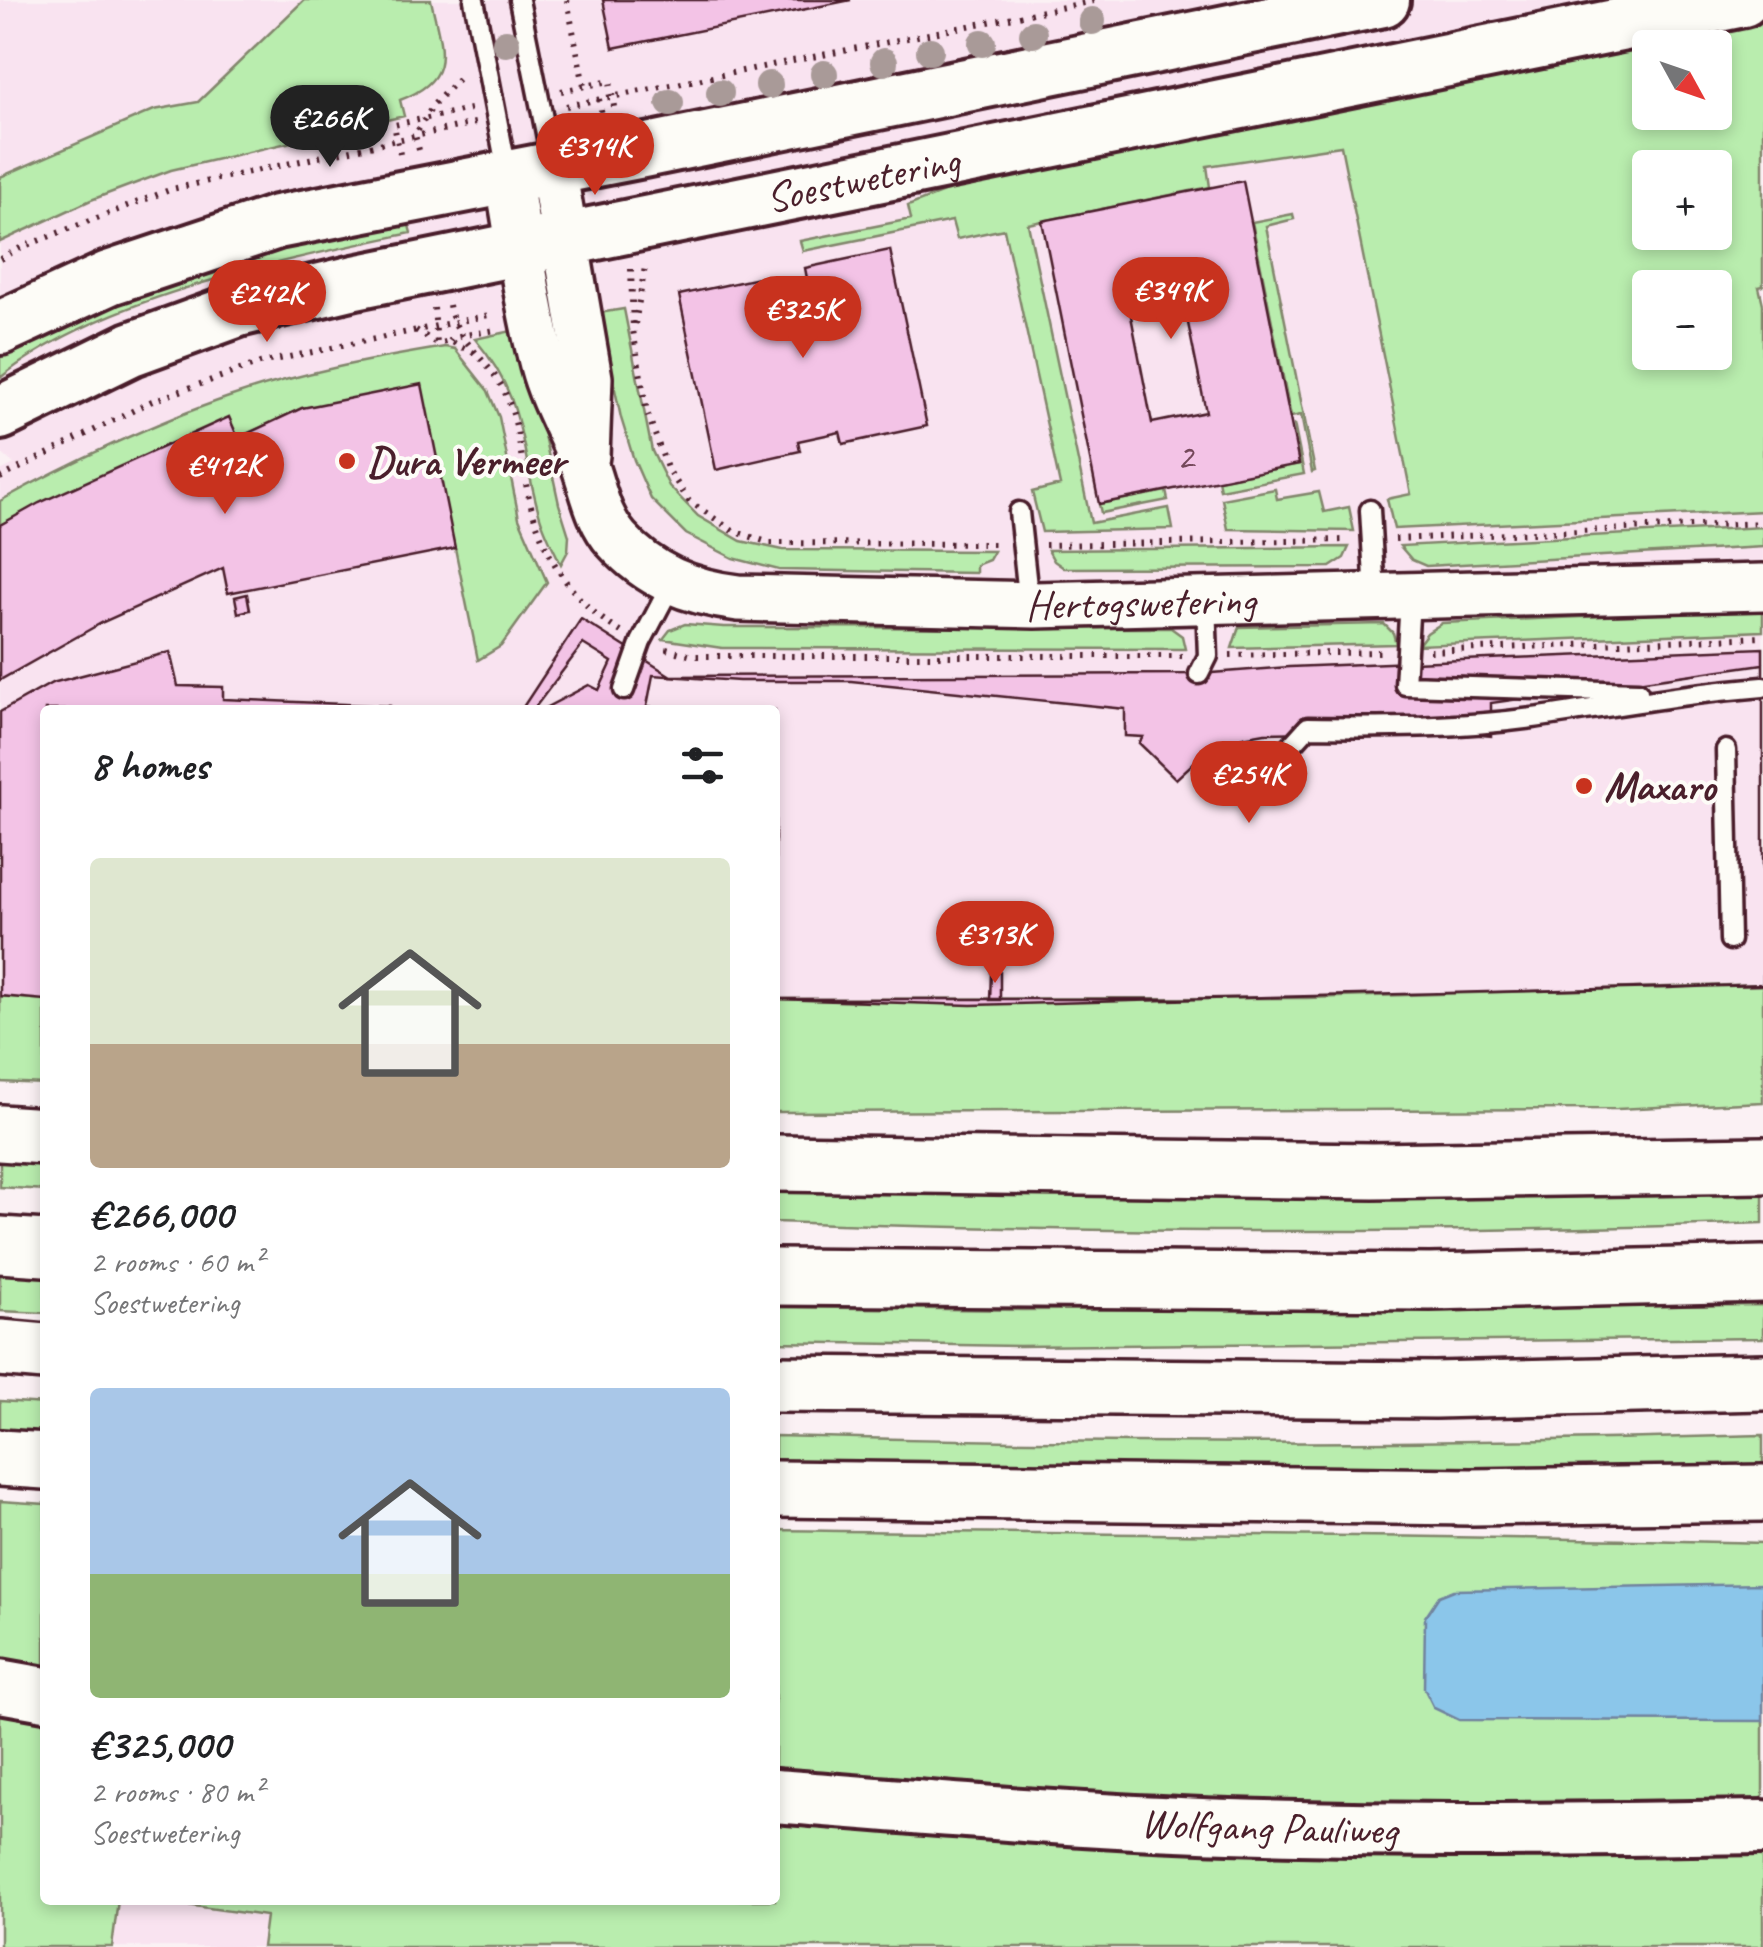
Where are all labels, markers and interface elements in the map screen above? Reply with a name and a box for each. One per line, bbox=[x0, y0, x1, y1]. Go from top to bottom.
north arrow bbox=[1632, 30, 1732, 130]
map controls bbox=[1632, 30, 1732, 370]
pin: €266K bbox=[260, 85, 400, 170]
text: €266K bbox=[292, 97, 368, 138]
pin: €314K bbox=[525, 113, 665, 198]
text: €314K bbox=[558, 125, 632, 166]
street label: Soestwetering bbox=[761, 133, 966, 224]
button: + bbox=[1632, 150, 1732, 250]
pin: €349K bbox=[1101, 257, 1241, 342]
pin: €242K bbox=[197, 260, 337, 345]
text: €349K bbox=[1134, 269, 1208, 310]
button: − bbox=[1632, 270, 1732, 370]
text: €242K bbox=[230, 272, 304, 313]
pin: €325K bbox=[733, 276, 873, 361]
text: €325K bbox=[766, 288, 840, 329]
pin: €412K bbox=[155, 432, 295, 517]
house number: 2 bbox=[1176, 433, 1196, 480]
place label: Dura Vermeer bbox=[367, 435, 570, 488]
text: €412K bbox=[188, 444, 262, 485]
marker: Dura Vermeer bbox=[336, 450, 358, 472]
street label: Hertogswetering bbox=[1025, 573, 1258, 632]
icon: filters bbox=[675, 738, 730, 793]
text: 8 homes bbox=[90, 739, 209, 792]
pin: €254K bbox=[1179, 741, 1319, 826]
text: €254K bbox=[1212, 753, 1286, 794]
place label: Maxaro bbox=[1604, 760, 1718, 813]
marker: Maxaro bbox=[1573, 775, 1595, 797]
pin: €313K bbox=[925, 901, 1065, 986]
text: €313K bbox=[958, 913, 1032, 954]
icon: home bbox=[320, 923, 500, 1103]
text: €266,000 bbox=[90, 1188, 232, 1241]
text: 2 rooms · 60 m² bbox=[90, 1241, 263, 1282]
text: Soestwetering bbox=[90, 1282, 240, 1323]
icon: home bbox=[320, 1453, 500, 1633]
text: €325,000 bbox=[90, 1718, 230, 1771]
text: 2 rooms · 80 m² bbox=[90, 1771, 263, 1812]
street label: Wolfgang Pauliweg bbox=[1140, 1796, 1400, 1856]
text: Soestwetering bbox=[90, 1812, 240, 1853]

